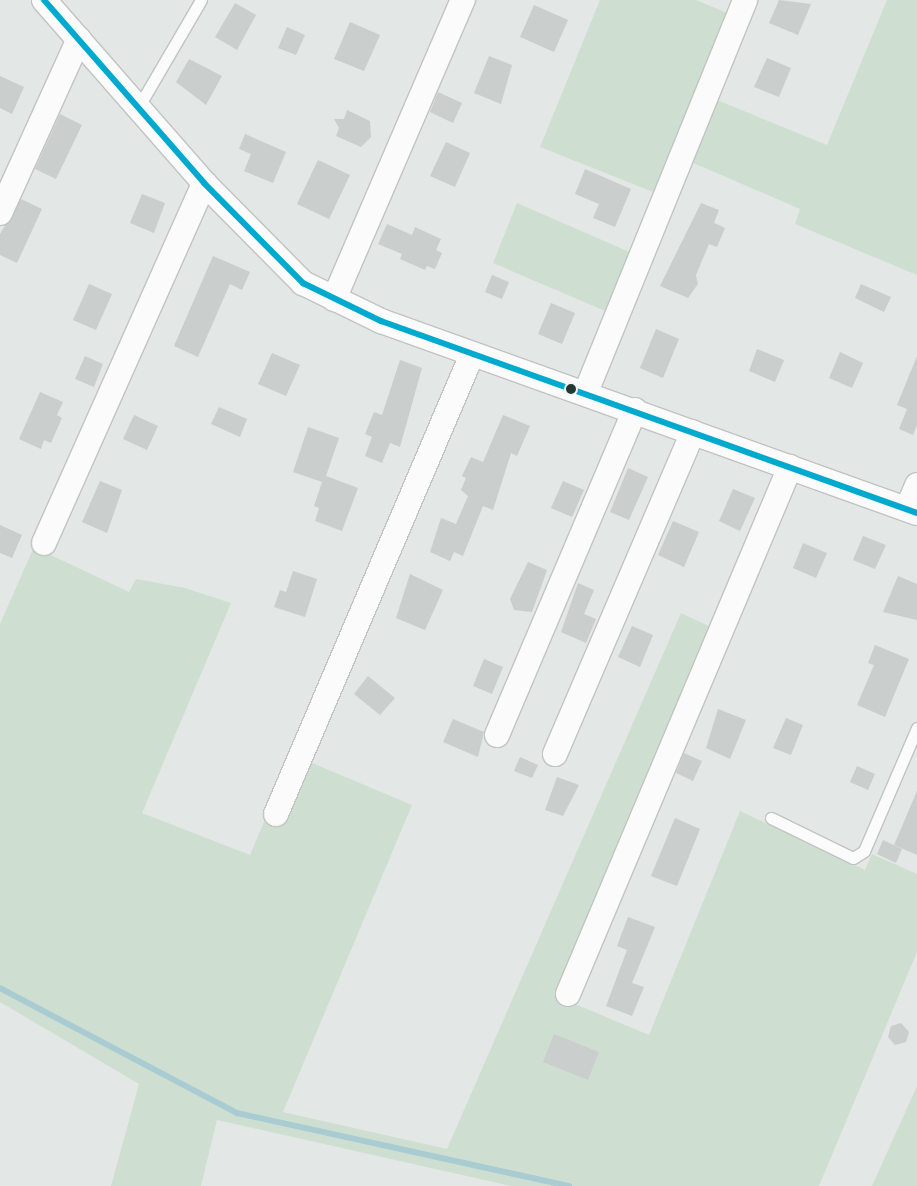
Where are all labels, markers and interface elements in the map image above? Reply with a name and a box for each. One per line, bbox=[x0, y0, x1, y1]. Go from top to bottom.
unlabelled marker bbox=[566, 384, 576, 394]

